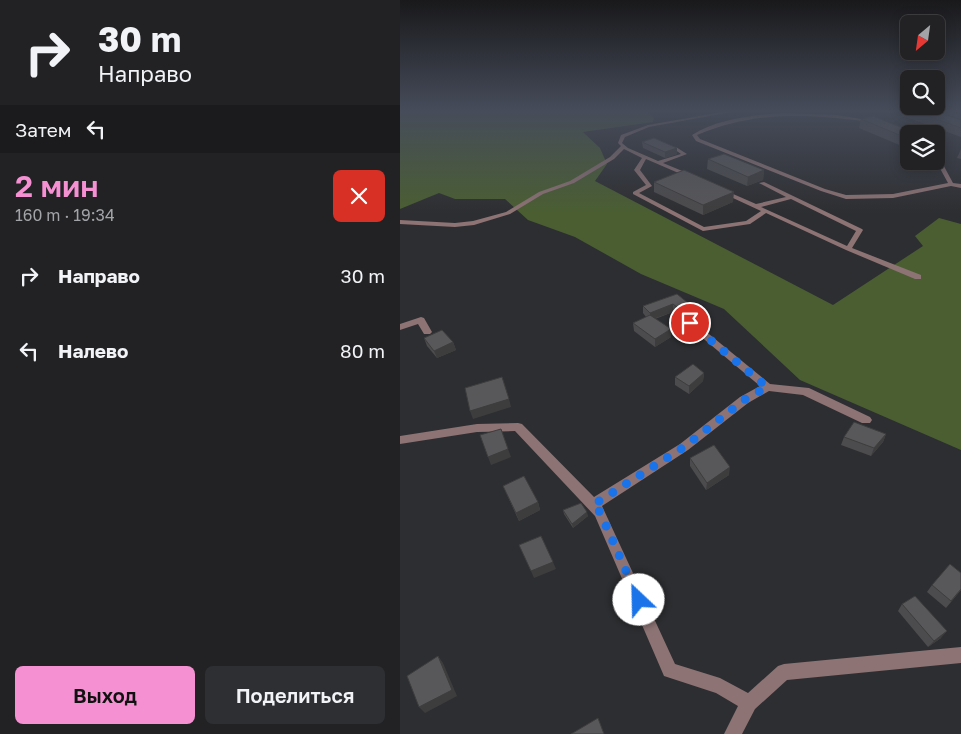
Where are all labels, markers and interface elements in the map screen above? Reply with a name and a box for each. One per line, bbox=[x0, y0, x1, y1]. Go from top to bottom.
north arrow bbox=[900, 15, 945, 60]
map controls bbox=[900, 15, 945, 170]
text: 30 m bbox=[98, 18, 181, 60]
icon: right bbox=[15, 20, 80, 85]
text: Направо bbox=[98, 60, 192, 87]
button: search bbox=[900, 70, 945, 115]
icon: left bbox=[82, 115, 110, 143]
text: Затем bbox=[15, 118, 72, 141]
button: layers bbox=[900, 125, 945, 170]
text: 2 мин bbox=[15, 168, 99, 204]
button: close bbox=[333, 170, 385, 222]
text: 160 m · 19:34 bbox=[15, 205, 115, 225]
icon: right bbox=[15, 262, 43, 290]
text: Направо bbox=[58, 264, 140, 287]
text: 30 m bbox=[341, 264, 385, 287]
pin bbox=[669, 302, 711, 344]
icon: arrive bbox=[676, 309, 704, 337]
icon: left bbox=[15, 337, 43, 365]
text: Налево bbox=[58, 339, 128, 362]
text: 80 m bbox=[340, 339, 385, 362]
position arrow bbox=[612, 573, 664, 625]
button: Выход bbox=[15, 666, 195, 724]
button: Поделиться bbox=[205, 666, 385, 724]

